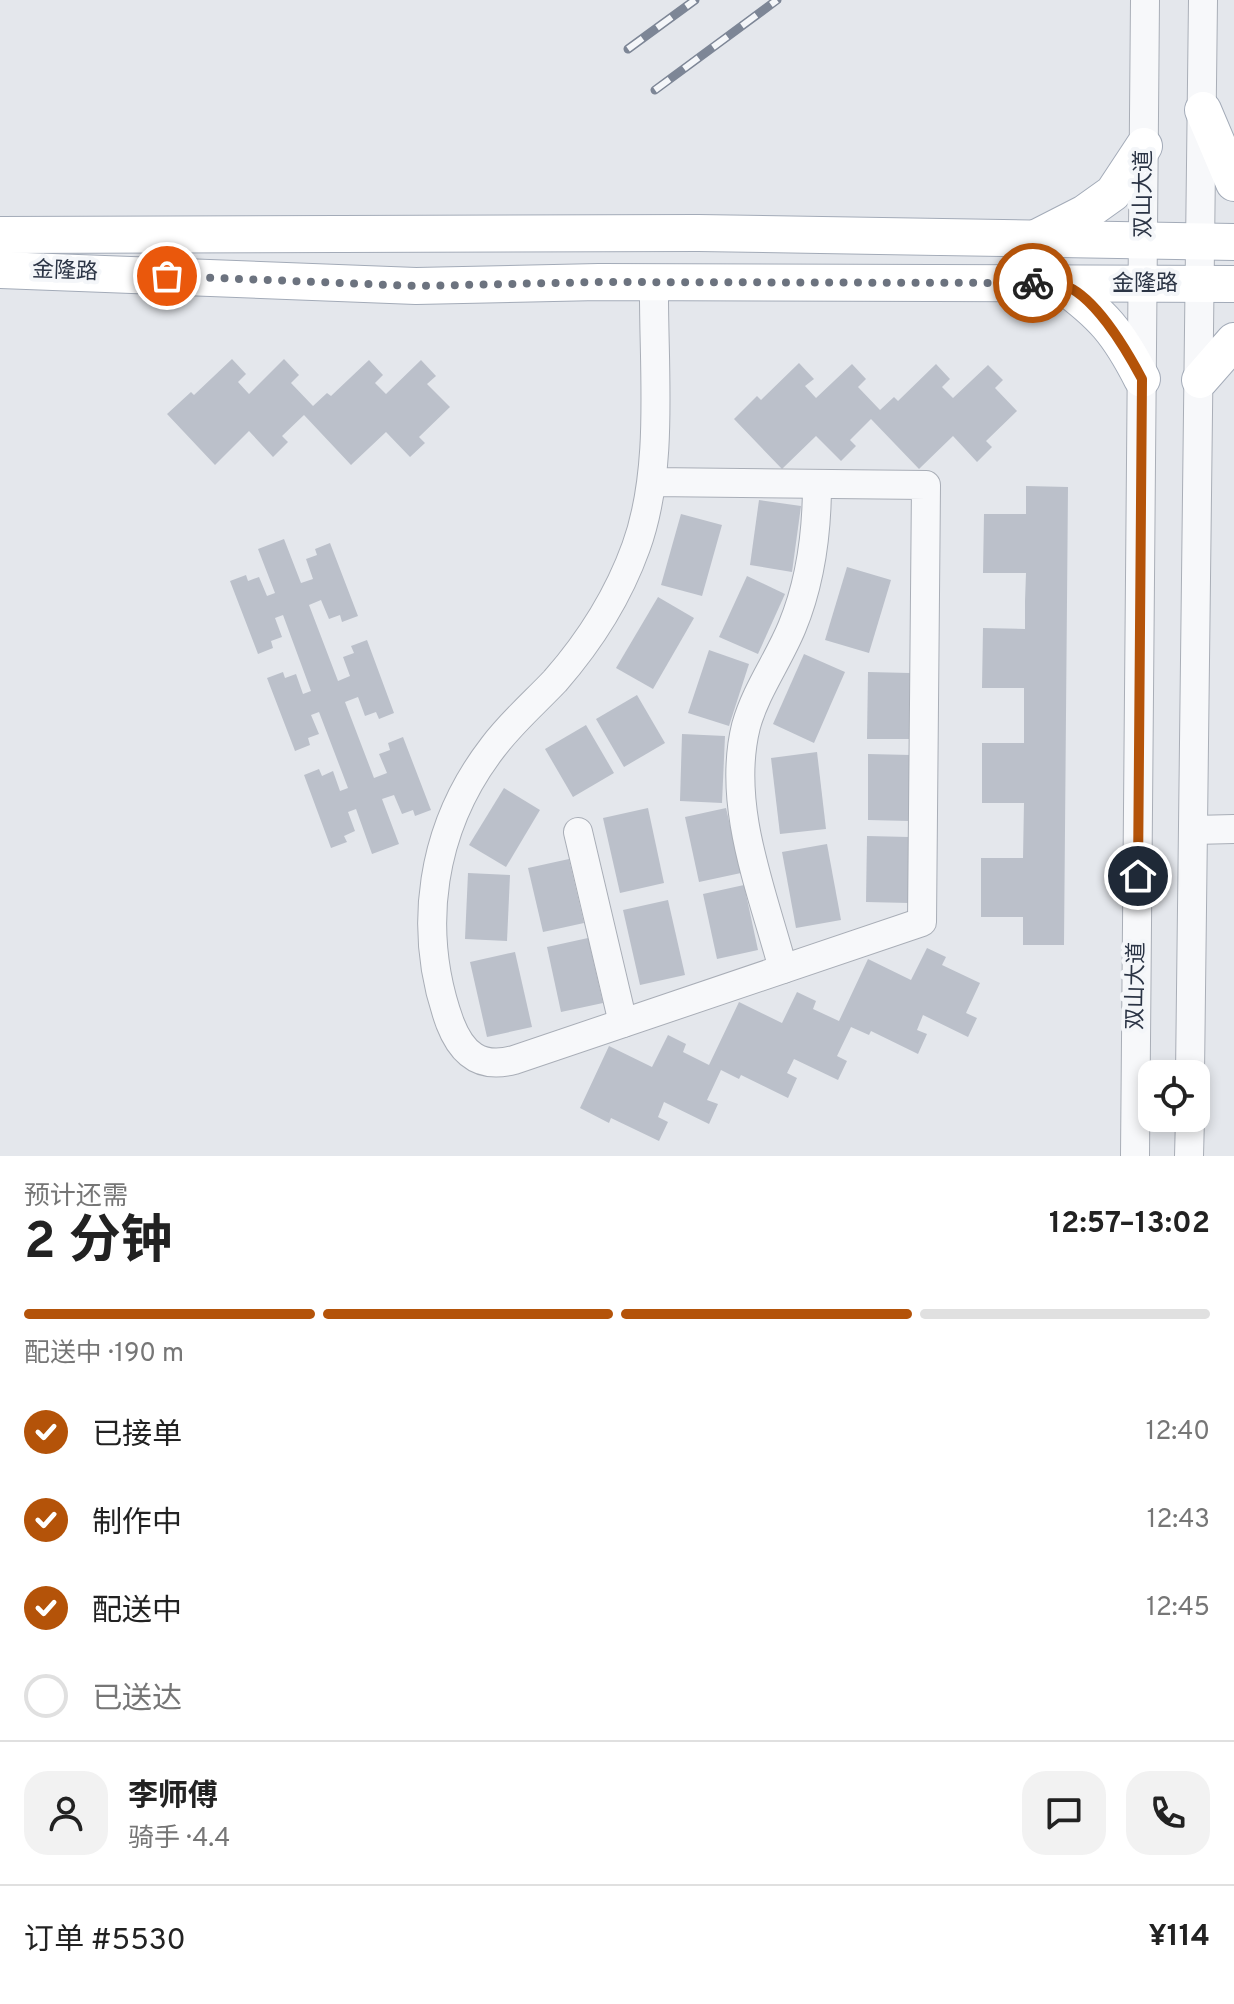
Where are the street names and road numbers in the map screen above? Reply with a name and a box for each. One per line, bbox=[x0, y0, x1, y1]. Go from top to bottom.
street label: 双山大道 bbox=[1131, 150, 1158, 238]
street label: 金隆路 bbox=[32, 257, 98, 287]
street label: 金隆路 bbox=[1112, 271, 1178, 298]
street label: 双山大道 bbox=[1123, 942, 1151, 1030]

